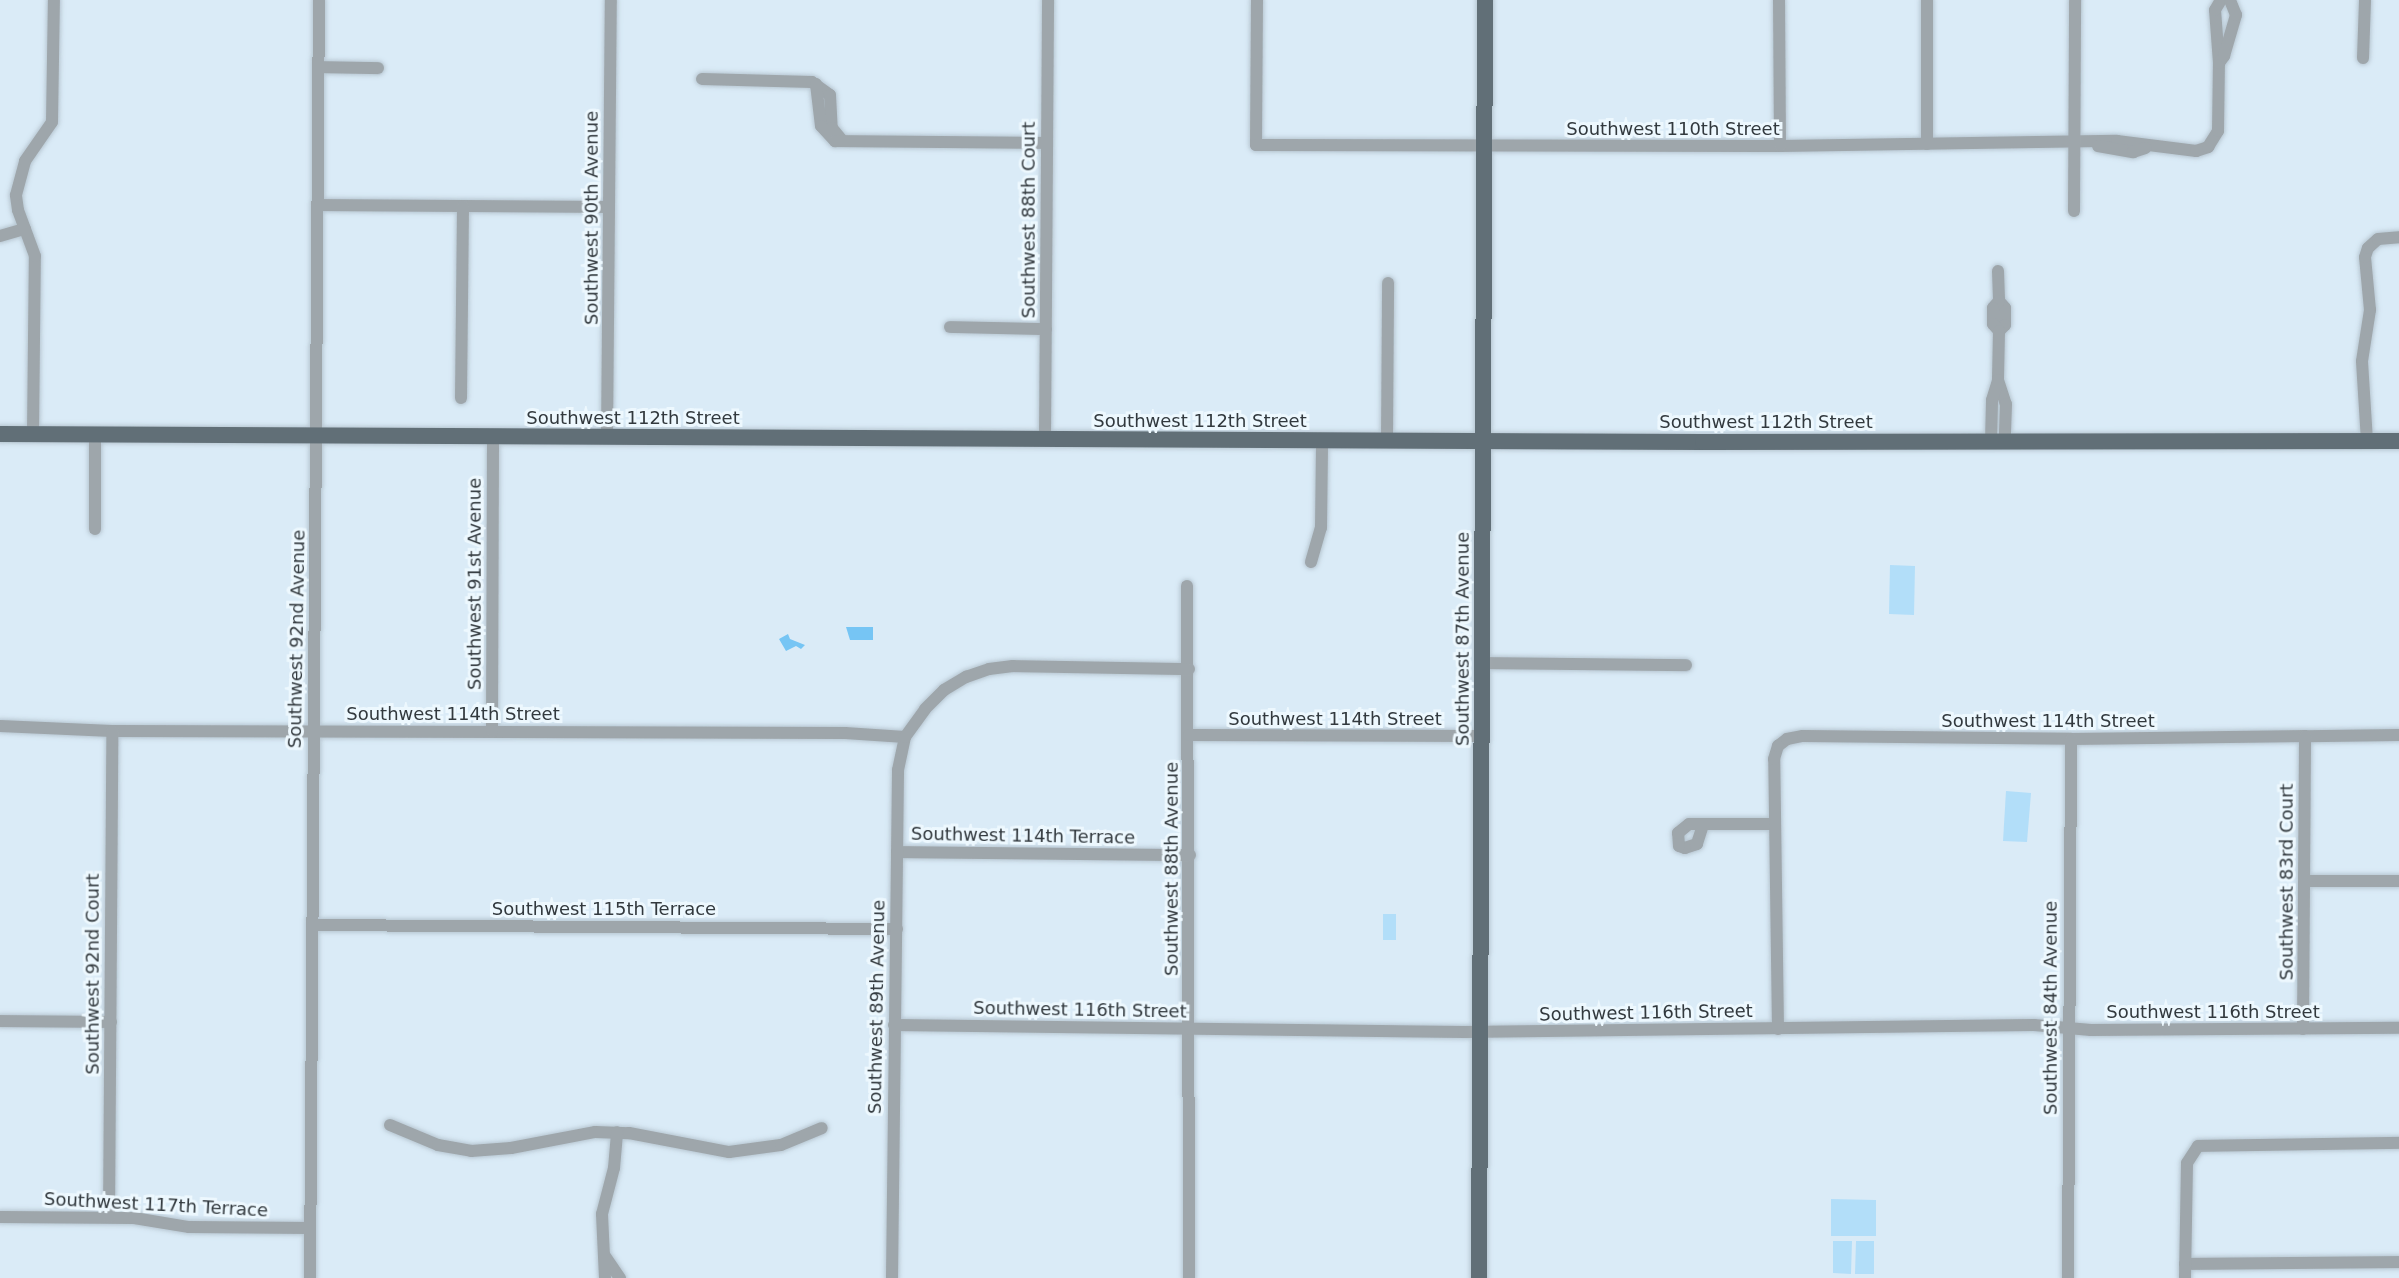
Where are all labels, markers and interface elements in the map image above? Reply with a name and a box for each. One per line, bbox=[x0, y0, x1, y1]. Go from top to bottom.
street label: Southwest 90th Avenue bbox=[581, 111, 603, 325]
street label: Southwest 110th Street bbox=[1566, 118, 1780, 140]
street label: Southwest 88th Court bbox=[1018, 122, 1040, 318]
street label: Southwest 112th Street bbox=[526, 407, 740, 429]
street label: Southwest 112th Street bbox=[1093, 410, 1307, 432]
street label: Southwest 112th Street bbox=[1659, 411, 1873, 433]
street label: Southwest 91st Avenue bbox=[464, 478, 486, 690]
street label: Southwest 92nd Avenue bbox=[284, 530, 310, 748]
street label: Southwest 87th Avenue bbox=[1452, 532, 1474, 746]
street label: Southwest 114th Street bbox=[346, 703, 560, 725]
street label: Southwest 114th Street bbox=[1228, 708, 1442, 730]
street label: Southwest 114th Street bbox=[1941, 710, 2155, 732]
street label: Southwest 88th Avenue bbox=[1161, 762, 1183, 976]
street label: Southwest 83rd Court bbox=[2276, 784, 2298, 980]
street label: Southwest 114th Terrace bbox=[911, 823, 1135, 849]
street label: Southwest 92nd Court bbox=[82, 873, 104, 1075]
street label: Southwest 115th Terrace bbox=[492, 898, 716, 920]
street label: Southwest 89th Avenue bbox=[864, 900, 890, 1114]
street label: Southwest 84th Avenue bbox=[2040, 901, 2062, 1115]
street label: Southwest 116th Street bbox=[973, 997, 1187, 1023]
street label: Southwest 116th Street bbox=[1539, 1000, 1753, 1026]
street label: Southwest 116th Street bbox=[2106, 1001, 2320, 1023]
street label: Southwest 117th Terrace bbox=[43, 1188, 269, 1222]

